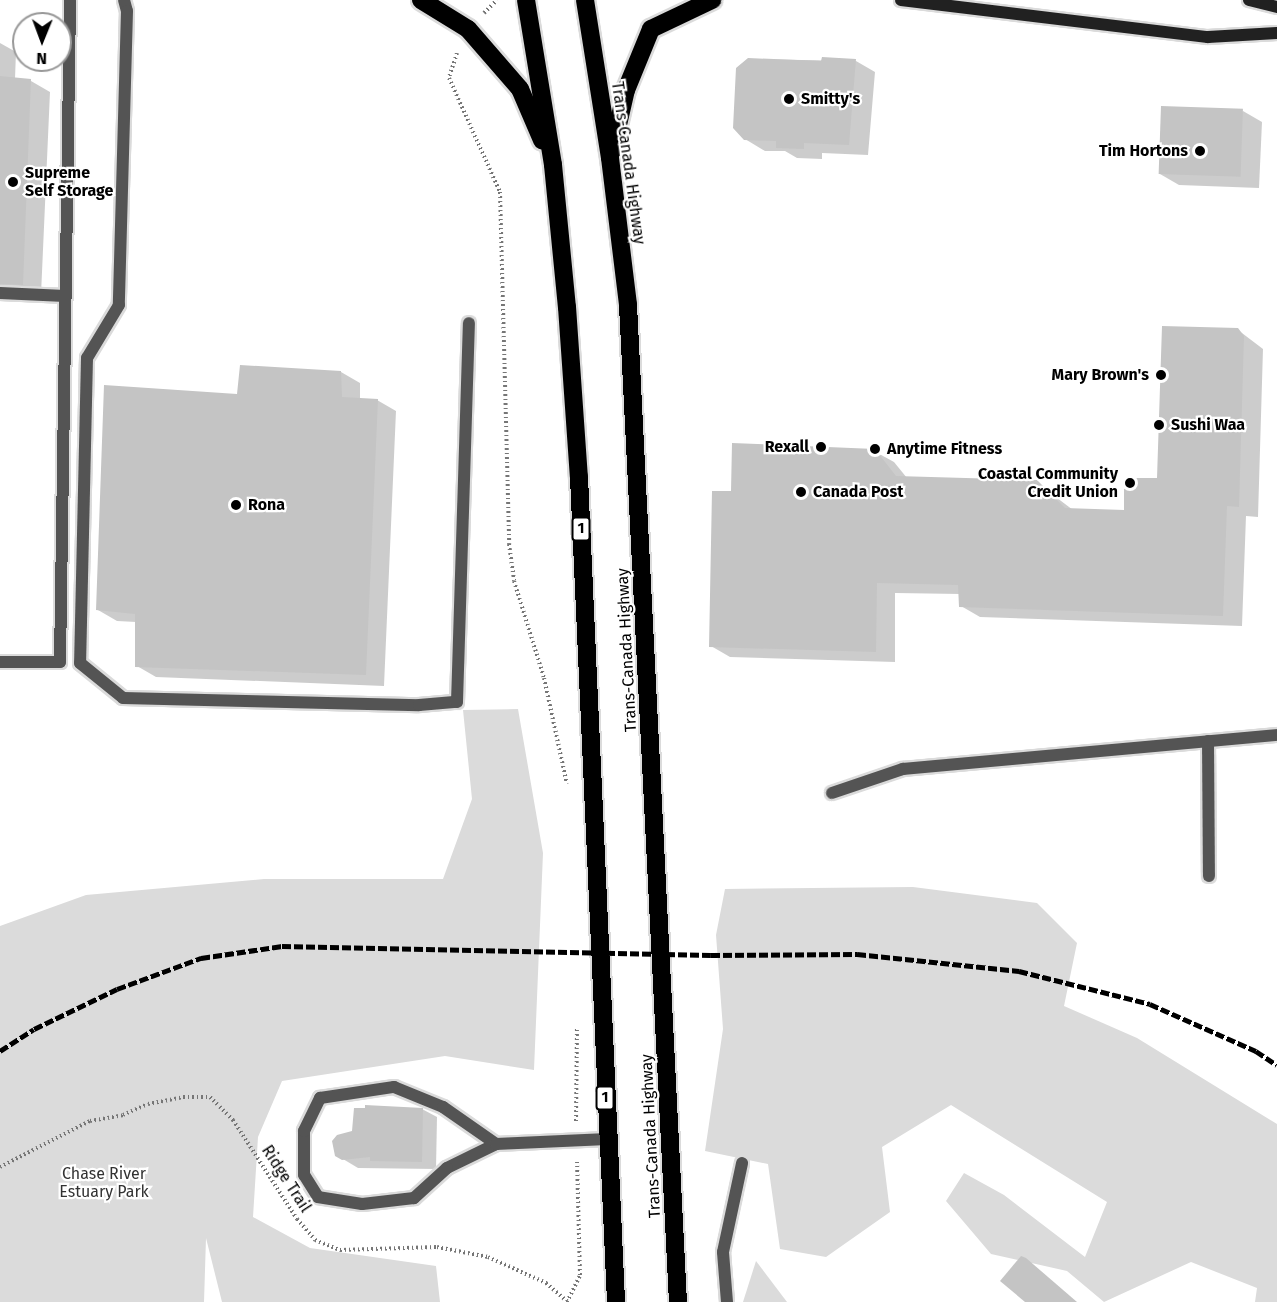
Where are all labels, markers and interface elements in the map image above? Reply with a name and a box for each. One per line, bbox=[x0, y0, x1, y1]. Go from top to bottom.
north arrow bbox=[12, 12, 72, 72]
text: N bbox=[36, 49, 47, 68]
street label: Trans-Canada Highway bbox=[607, 80, 649, 246]
place label: Smitty's bbox=[801, 89, 860, 109]
marker: Smitty's bbox=[782, 92, 796, 106]
place label: Tim Hortons bbox=[1099, 141, 1188, 161]
marker: Tim Hortons bbox=[1193, 144, 1207, 158]
place label: Supreme Self Storage bbox=[25, 163, 113, 201]
marker: Supreme Self Storage bbox=[6, 175, 20, 189]
place label: Mary Brown's bbox=[1052, 365, 1149, 385]
marker: Mary Brown's bbox=[1154, 368, 1168, 382]
place label: Sushi Waa bbox=[1171, 415, 1245, 435]
marker: Sushi Waa bbox=[1152, 418, 1166, 432]
place label: Rexall bbox=[765, 437, 809, 457]
place label: Anytime Fitness bbox=[887, 439, 1002, 459]
marker: Rexall bbox=[814, 440, 828, 454]
marker: Anytime Fitness bbox=[868, 442, 882, 456]
place label: Coastal Community Credit Union bbox=[978, 464, 1118, 502]
marker: Coastal Community Credit Union bbox=[1123, 476, 1137, 490]
place label: Canada Post bbox=[813, 482, 903, 502]
marker: Canada Post bbox=[794, 485, 808, 499]
place label: Rona bbox=[248, 495, 285, 515]
marker: Rona bbox=[229, 498, 243, 512]
road number: 1 bbox=[570, 517, 592, 541]
street label: Trans-Canada Highway bbox=[613, 568, 641, 732]
street label: Trans-Canada Highway bbox=[637, 1054, 665, 1218]
road number: 1 bbox=[594, 1086, 616, 1110]
street label: Ridge Trail bbox=[257, 1142, 315, 1216]
park label: Chase River Estuary Park bbox=[59, 1164, 149, 1202]

